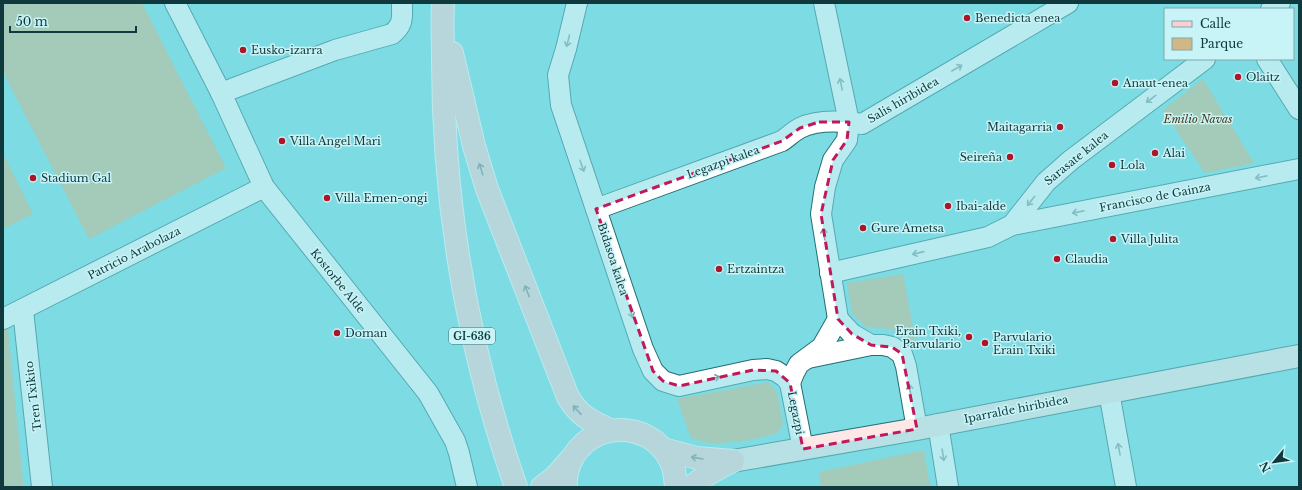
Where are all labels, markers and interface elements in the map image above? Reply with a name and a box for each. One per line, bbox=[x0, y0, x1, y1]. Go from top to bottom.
scale bar bbox=[10, 8, 136, 34]
legend bbox=[1164, 8, 1294, 60]
place label: Benedicta enea bbox=[975, 11, 1061, 25]
marker: Benedicta enea bbox=[962, 13, 972, 23]
text: 50 m bbox=[16, 14, 48, 29]
text: Calle bbox=[1200, 16, 1231, 31]
one-way arrow bbox=[563, 34, 571, 47]
text: Parque bbox=[1200, 36, 1243, 51]
place label: Eusko-izarra bbox=[251, 43, 323, 57]
marker: Eusko-izarra bbox=[238, 45, 248, 55]
one-way arrow bbox=[951, 64, 963, 72]
place label: Olaitz bbox=[1246, 70, 1280, 84]
marker: Olaitz bbox=[1233, 72, 1243, 82]
street label: Salis hiribidea bbox=[865, 74, 942, 126]
place label: Anaut-enea bbox=[1122, 76, 1189, 90]
one-way arrow bbox=[836, 78, 844, 91]
marker: Anaut-enea bbox=[1110, 78, 1120, 88]
one-way arrow bbox=[1146, 95, 1157, 104]
park label: Emilio Navas bbox=[1162, 112, 1233, 126]
place label: Maitagarria bbox=[987, 120, 1053, 134]
marker: Maitagarria bbox=[1055, 122, 1065, 132]
street label: Sarasate kalea bbox=[1041, 127, 1111, 188]
place label: Villa Angel Mari bbox=[289, 134, 381, 148]
marker: Villa Angel Mari bbox=[277, 136, 287, 146]
street label: Legazpi kalea bbox=[685, 142, 762, 182]
place label: Alai bbox=[1162, 146, 1185, 160]
marker: Alai bbox=[1150, 148, 1160, 158]
place label: Seireña bbox=[960, 150, 1003, 164]
marker: Seireña bbox=[1005, 152, 1015, 162]
place label: Lola bbox=[1120, 158, 1146, 172]
one-way arrow bbox=[579, 159, 586, 172]
marker: Lola bbox=[1107, 160, 1117, 170]
one-way arrow bbox=[477, 163, 484, 176]
place label: Stadium Gal bbox=[41, 171, 111, 185]
marker: Stadium Gal bbox=[28, 173, 38, 183]
one-way arrow bbox=[1255, 173, 1268, 181]
street label: Francisco de Gainza bbox=[1098, 179, 1213, 215]
place label: Villa Emen-ongi bbox=[334, 191, 428, 205]
marker: Villa Emen-ongi bbox=[322, 193, 332, 203]
one-way arrow bbox=[1027, 195, 1035, 206]
place label: Ibai-alde bbox=[956, 199, 1006, 213]
marker: Ibai-alde bbox=[943, 201, 953, 211]
one-way arrow bbox=[1072, 208, 1085, 216]
street label: Bidasoa kalea bbox=[595, 221, 632, 298]
place label: Gure Ametsa bbox=[871, 221, 945, 235]
street label: Patricio Arabolaza bbox=[85, 223, 184, 282]
marker: Gure Ametsa bbox=[858, 223, 868, 233]
one-way arrow bbox=[820, 228, 828, 241]
place label: Villa Julita bbox=[1120, 232, 1180, 246]
marker: Villa Julita bbox=[1108, 234, 1118, 244]
street label: Kostorbe Alde bbox=[308, 246, 368, 316]
one-way arrow bbox=[911, 250, 924, 257]
place label: Claudia bbox=[1065, 252, 1109, 266]
marker: Claudia bbox=[1052, 254, 1062, 264]
place label: Ertzaintza bbox=[727, 262, 785, 276]
marker: Ertzaintza bbox=[714, 264, 724, 274]
one-way arrow bbox=[522, 285, 530, 297]
one-way arrow bbox=[627, 306, 635, 318]
place label: Erain Txiki, Parvulario bbox=[895, 324, 961, 351]
place label: Doman bbox=[345, 326, 388, 340]
marker: Doman bbox=[332, 328, 342, 338]
road number: GI-636 bbox=[449, 328, 495, 344]
place label: Parvulario Erain Txiki bbox=[993, 330, 1056, 357]
marker: Erain Txiki, Parvulario bbox=[964, 332, 974, 342]
marker: Parvulario Erain Txiki bbox=[980, 338, 990, 348]
street label: Tren Txikito bbox=[22, 360, 44, 432]
one-way arrow bbox=[707, 374, 720, 382]
one-way arrow bbox=[906, 384, 914, 397]
street label: Legazpi bbox=[785, 390, 807, 436]
street label: Iparralde hiribidea bbox=[963, 392, 1070, 426]
one-way arrow bbox=[573, 405, 582, 415]
one-way arrow bbox=[1115, 442, 1123, 455]
north arrow bbox=[1254, 442, 1294, 482]
one-way arrow bbox=[939, 448, 947, 461]
one-way arrow bbox=[691, 454, 704, 462]
text: N bbox=[1256, 458, 1274, 475]

